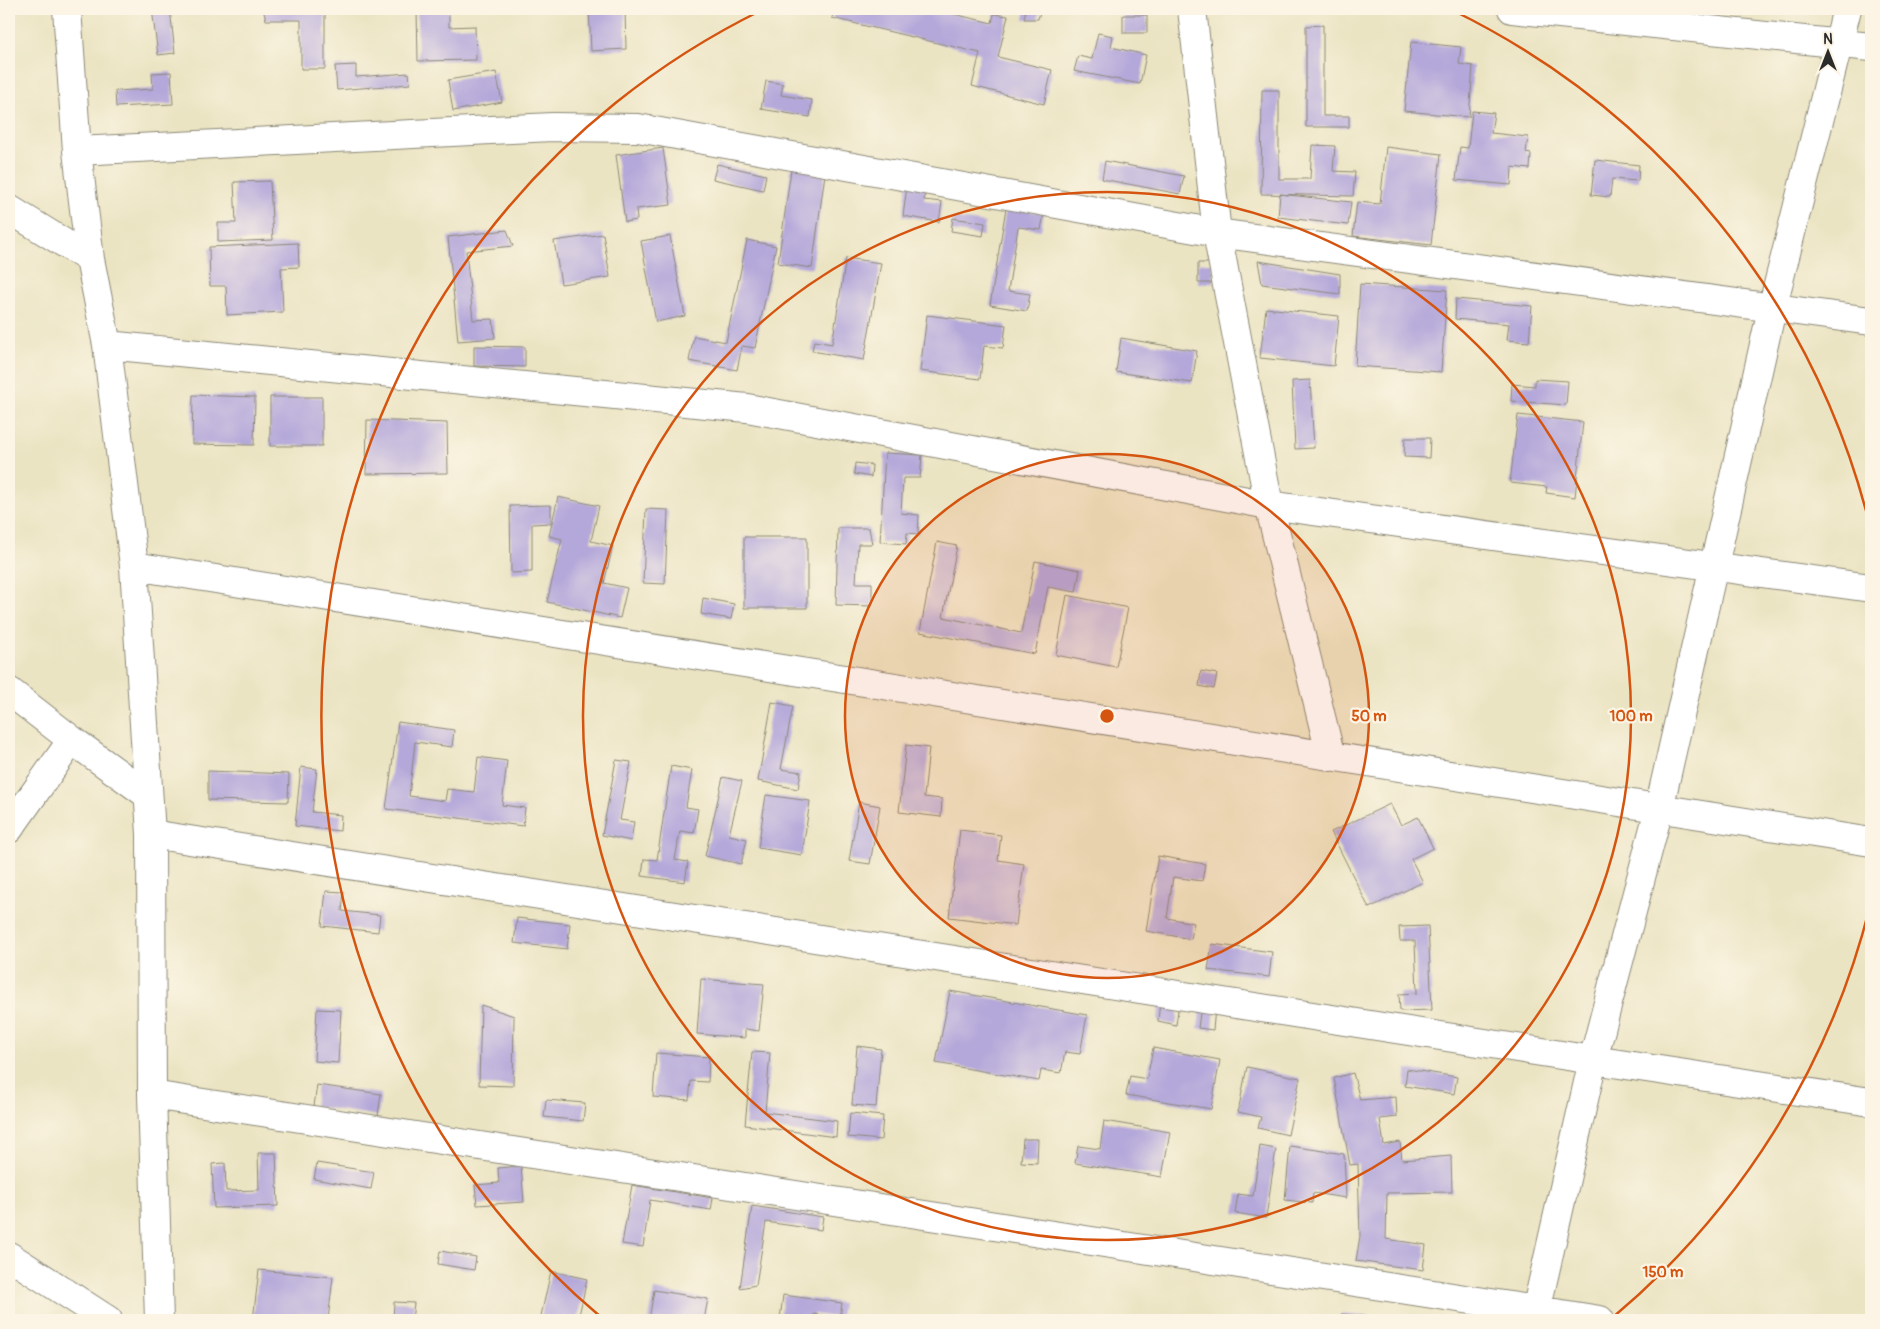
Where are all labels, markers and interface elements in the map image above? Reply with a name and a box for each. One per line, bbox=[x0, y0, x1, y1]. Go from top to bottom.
north arrow bbox=[1802, 28, 1852, 78]
text: N bbox=[1823, 31, 1833, 48]
centre of rings bbox=[1098, 707, 1116, 725]
text: 50 m bbox=[1352, 707, 1386, 726]
text: 100 m bbox=[1610, 707, 1652, 726]
text: 150 m bbox=[1643, 1263, 1683, 1282]

